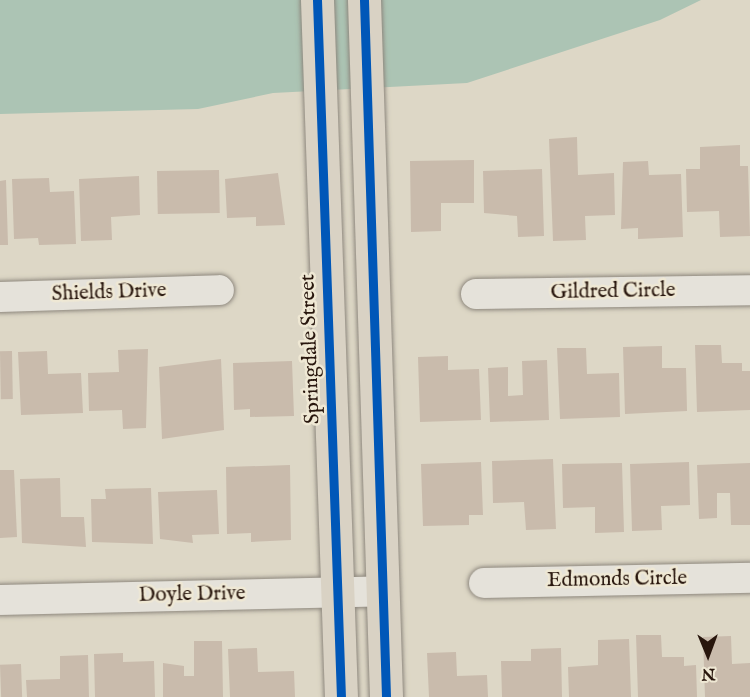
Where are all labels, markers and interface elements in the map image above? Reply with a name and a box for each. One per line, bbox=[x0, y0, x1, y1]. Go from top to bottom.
street label: Springdale Street bbox=[296, 274, 326, 424]
street label: Shields Drive bbox=[51, 278, 167, 308]
street label: Gildred Circle bbox=[550, 278, 676, 306]
street label: Edmonds Circle bbox=[547, 566, 687, 594]
street label: Doyle Drive bbox=[138, 581, 246, 609]
north arrow bbox=[678, 625, 738, 685]
text: N bbox=[701, 663, 715, 683]

